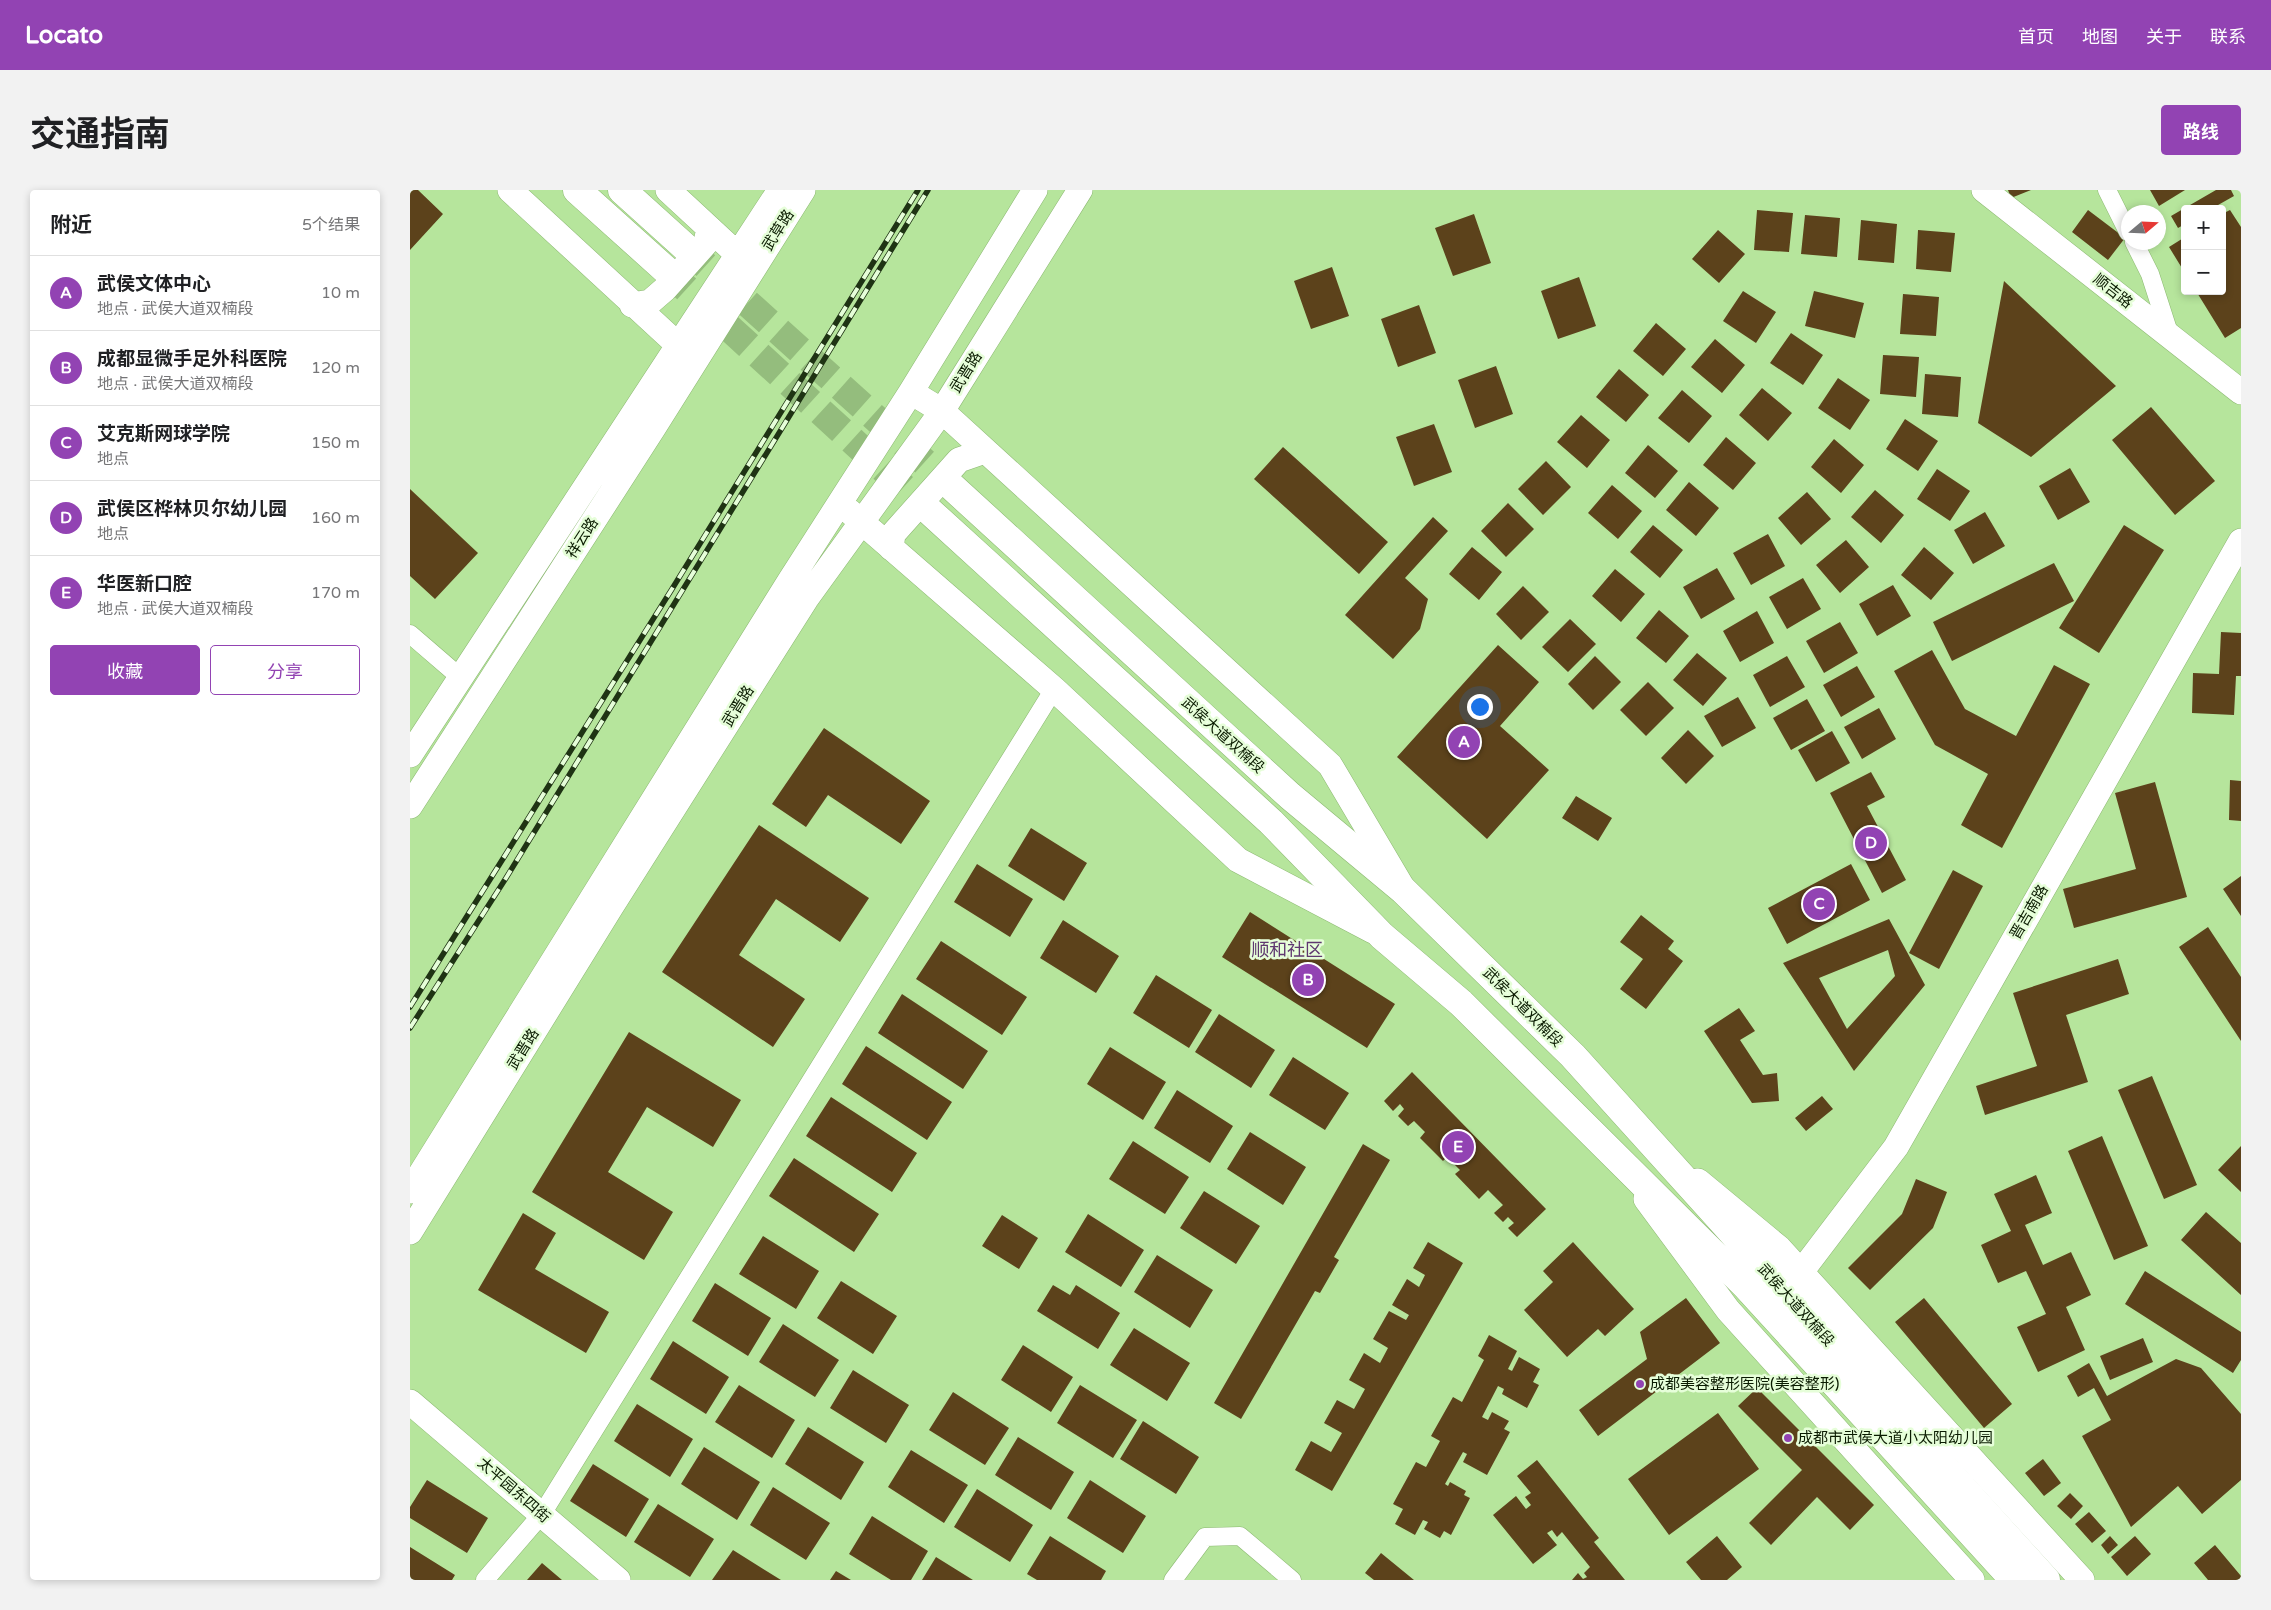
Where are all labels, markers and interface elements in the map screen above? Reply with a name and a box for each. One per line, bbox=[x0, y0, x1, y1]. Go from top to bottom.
text: Locato bbox=[25, 21, 103, 50]
text: 首页 bbox=[2018, 26, 2054, 48]
text: 地图 bbox=[2082, 26, 2118, 48]
text: 关于 bbox=[2146, 26, 2182, 48]
text: 联系 bbox=[2210, 26, 2246, 48]
button: 路线 bbox=[2161, 105, 2241, 155]
text: 交通指南 bbox=[30, 114, 170, 156]
north arrow bbox=[2121, 205, 2166, 250]
map controls bbox=[2181, 205, 2226, 295]
button: + bbox=[2181, 205, 2226, 250]
street label: 武草路 bbox=[758, 206, 798, 254]
text: 附近 bbox=[50, 213, 92, 238]
text: 5个结果 bbox=[302, 215, 360, 235]
button: − bbox=[2181, 250, 2226, 295]
street label: 顺吉路 bbox=[2090, 270, 2136, 312]
text: 武侯文体中心 bbox=[97, 273, 211, 295]
text: A bbox=[60, 283, 72, 303]
text: 10 m bbox=[321, 283, 360, 303]
text: 地点 · 武侯大道双楠段 bbox=[97, 299, 253, 319]
text: 成都显微手足外科医院 bbox=[97, 348, 287, 370]
street label: 武晋路 bbox=[946, 348, 986, 396]
text: B bbox=[60, 358, 72, 378]
text: 120 m bbox=[311, 358, 360, 378]
text: 地点 · 武侯大道双楠段 bbox=[97, 374, 253, 394]
text: 艾克斯网球学院 bbox=[97, 423, 230, 445]
text: C bbox=[60, 433, 72, 453]
text: 150 m bbox=[311, 433, 360, 453]
text: 地点 bbox=[97, 449, 129, 469]
text: 武侯区桦林贝尔幼儿园 bbox=[97, 498, 287, 520]
text: D bbox=[60, 508, 72, 528]
text: 160 m bbox=[311, 508, 360, 528]
street label: 祥云路 bbox=[562, 514, 602, 562]
text: 地点 bbox=[97, 524, 129, 544]
text: 华医新口腔 bbox=[97, 573, 192, 595]
text: E bbox=[61, 583, 71, 603]
text: 170 m bbox=[311, 583, 360, 603]
text: 地点 · 武侯大道双楠段 bbox=[97, 599, 253, 619]
button: 收藏 bbox=[50, 645, 200, 695]
button: 分享 bbox=[210, 645, 360, 695]
street label: 武晋路 bbox=[718, 682, 758, 730]
street label: 武侯大道双楠段 bbox=[1178, 693, 1268, 777]
your location bbox=[1467, 694, 1493, 720]
pin: A bbox=[1448, 723, 1480, 761]
pin: D bbox=[1855, 824, 1887, 862]
street label: 晋吉南路 bbox=[2006, 882, 2052, 942]
pin: C bbox=[1803, 885, 1835, 923]
district label: 顺和社区 bbox=[1251, 939, 1323, 961]
pin: B bbox=[1292, 961, 1324, 999]
street label: 武侯大道双楠段 bbox=[1480, 964, 1566, 1050]
street label: 武晋路 bbox=[503, 1025, 543, 1073]
pin: E bbox=[1442, 1128, 1474, 1166]
street label: 武侯大道双楠段 bbox=[1754, 1260, 1838, 1350]
place label: 成都美容整形医院(美容整形) bbox=[1650, 1375, 1839, 1393]
marker: 成都美容整形医院(美容整形) bbox=[1634, 1378, 1646, 1390]
place label: 成都市武侯大道小太阳幼儿园 bbox=[1798, 1429, 1993, 1447]
marker: 成都市武侯大道小太阳幼儿园 bbox=[1782, 1432, 1794, 1444]
street label: 太平园东四街 bbox=[474, 1454, 554, 1526]

